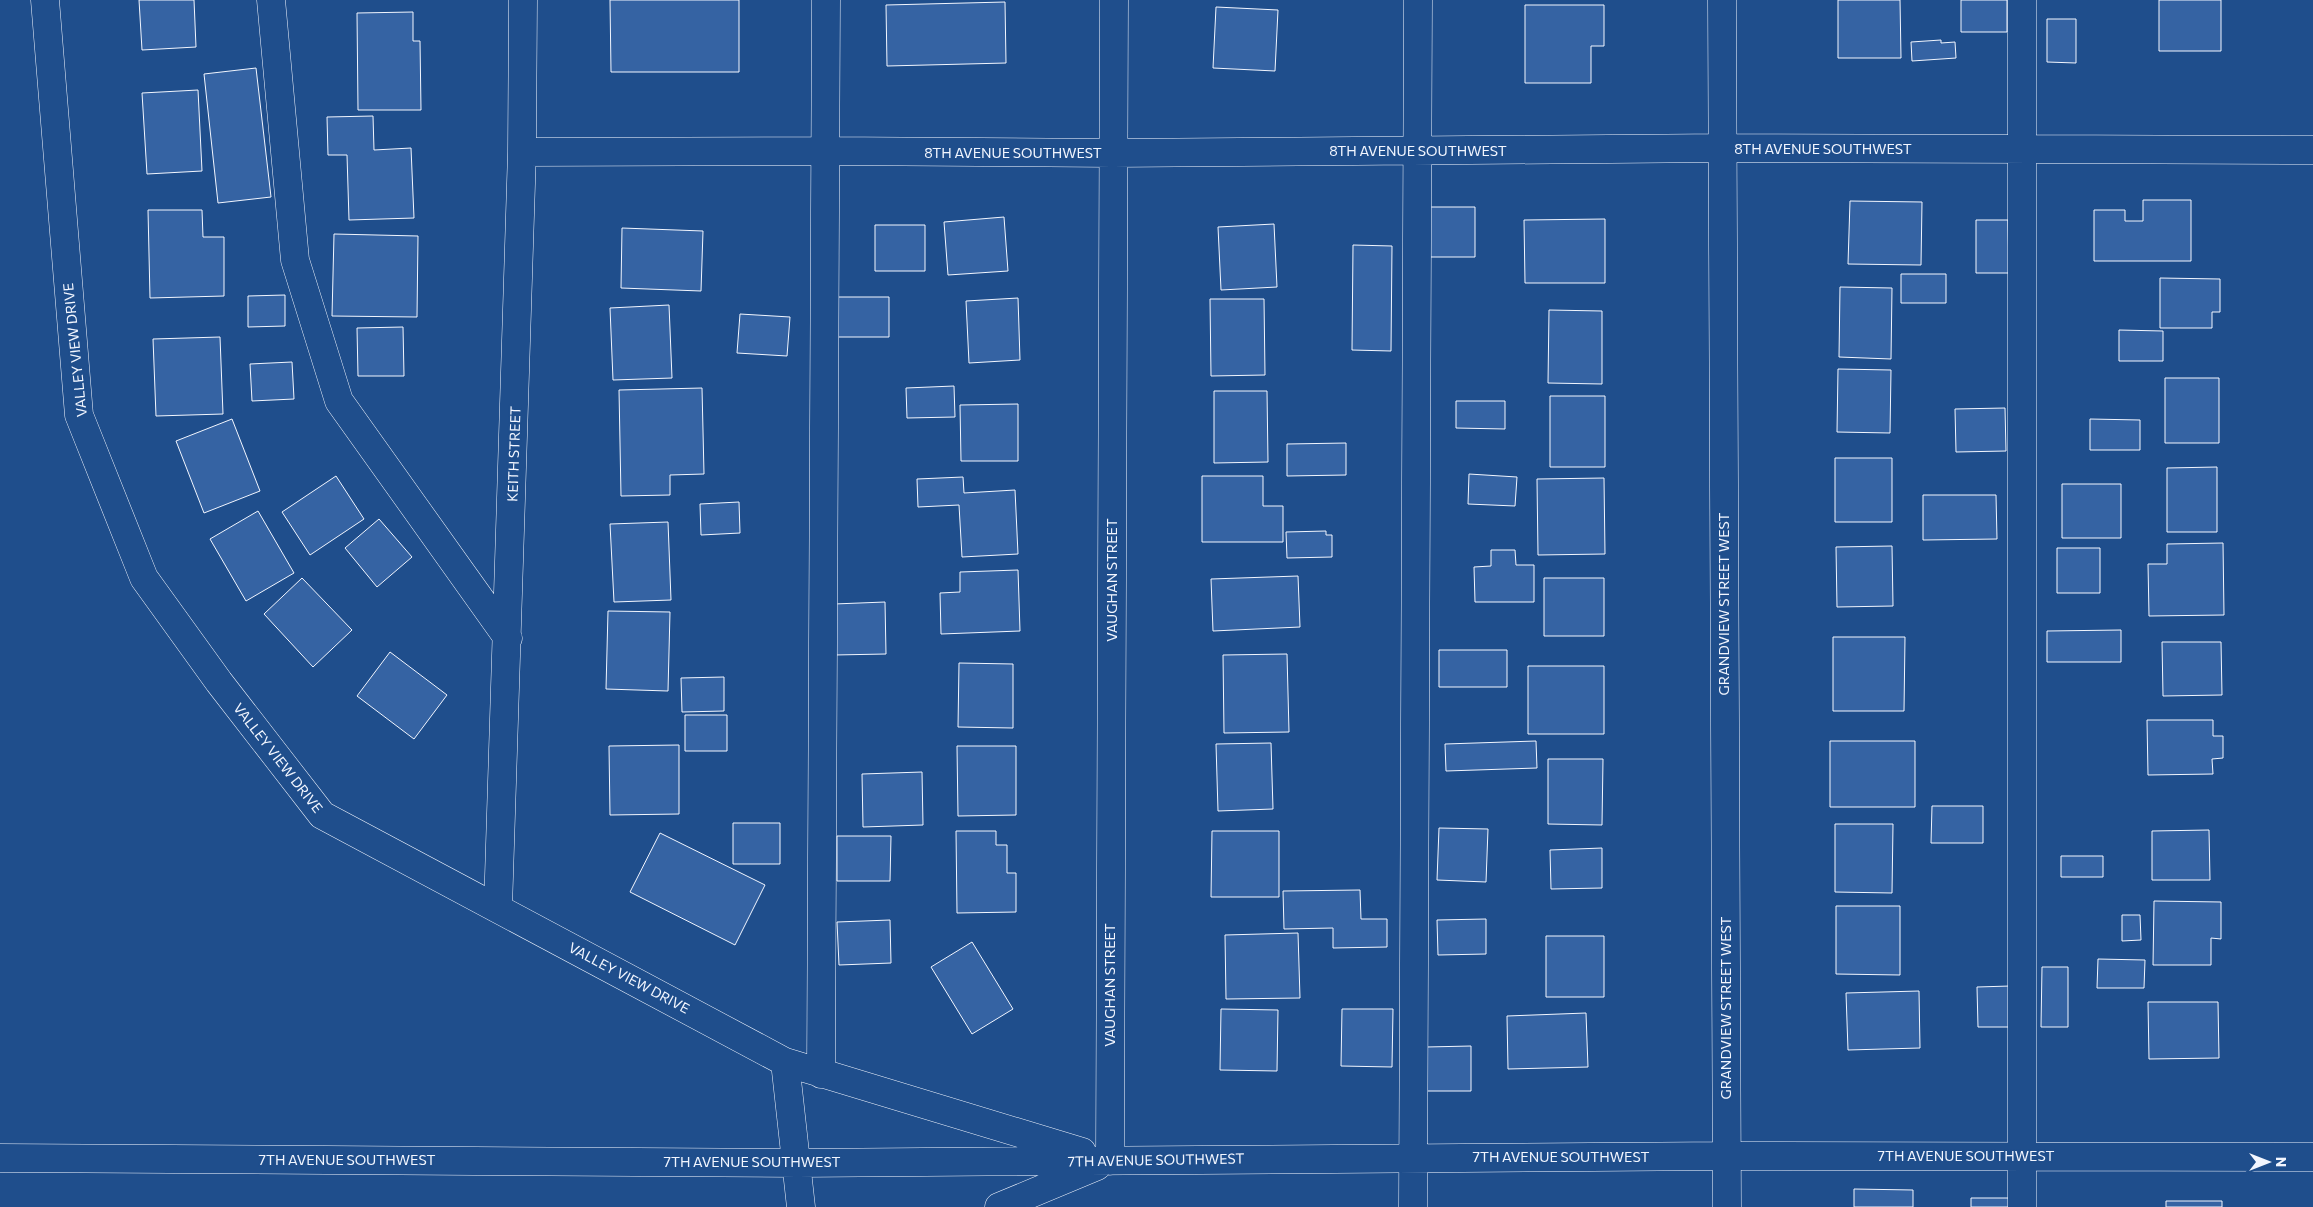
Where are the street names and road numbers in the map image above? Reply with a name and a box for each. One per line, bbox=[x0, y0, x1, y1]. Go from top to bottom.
street label: 8TH AVENUE SOUTHWEST bbox=[1734, 140, 1912, 157]
street label: 8TH AVENUE SOUTHWEST bbox=[1329, 142, 1507, 159]
street label: 8TH AVENUE SOUTHWEST bbox=[924, 144, 1102, 161]
street label: VALLEY VIEW DRIVE bbox=[59, 282, 90, 418]
street label: KEITH STREET bbox=[503, 406, 524, 502]
street label: GRANDVIEW STREET WEST bbox=[1715, 513, 1732, 695]
street label: VAUGHAN STREET bbox=[1103, 518, 1120, 642]
street label: VALLEY VIEW DRIVE bbox=[230, 699, 327, 816]
street label: GRANDVIEW STREET WEST bbox=[1717, 917, 1734, 1099]
street label: VAUGHAN STREET bbox=[1101, 923, 1118, 1047]
street label: VALLEY VIEW DRIVE bbox=[566, 938, 693, 1017]
street label: 7TH AVENUE SOUTHWEST bbox=[1878, 1147, 2054, 1164]
street label: 7TH AVENUE SOUTHWEST bbox=[1473, 1148, 1649, 1165]
street label: 7TH AVENUE SOUTHWEST bbox=[1067, 1149, 1245, 1170]
street label: 7TH AVENUE SOUTHWEST bbox=[259, 1151, 435, 1168]
street label: 7TH AVENUE SOUTHWEST bbox=[664, 1153, 840, 1170]

